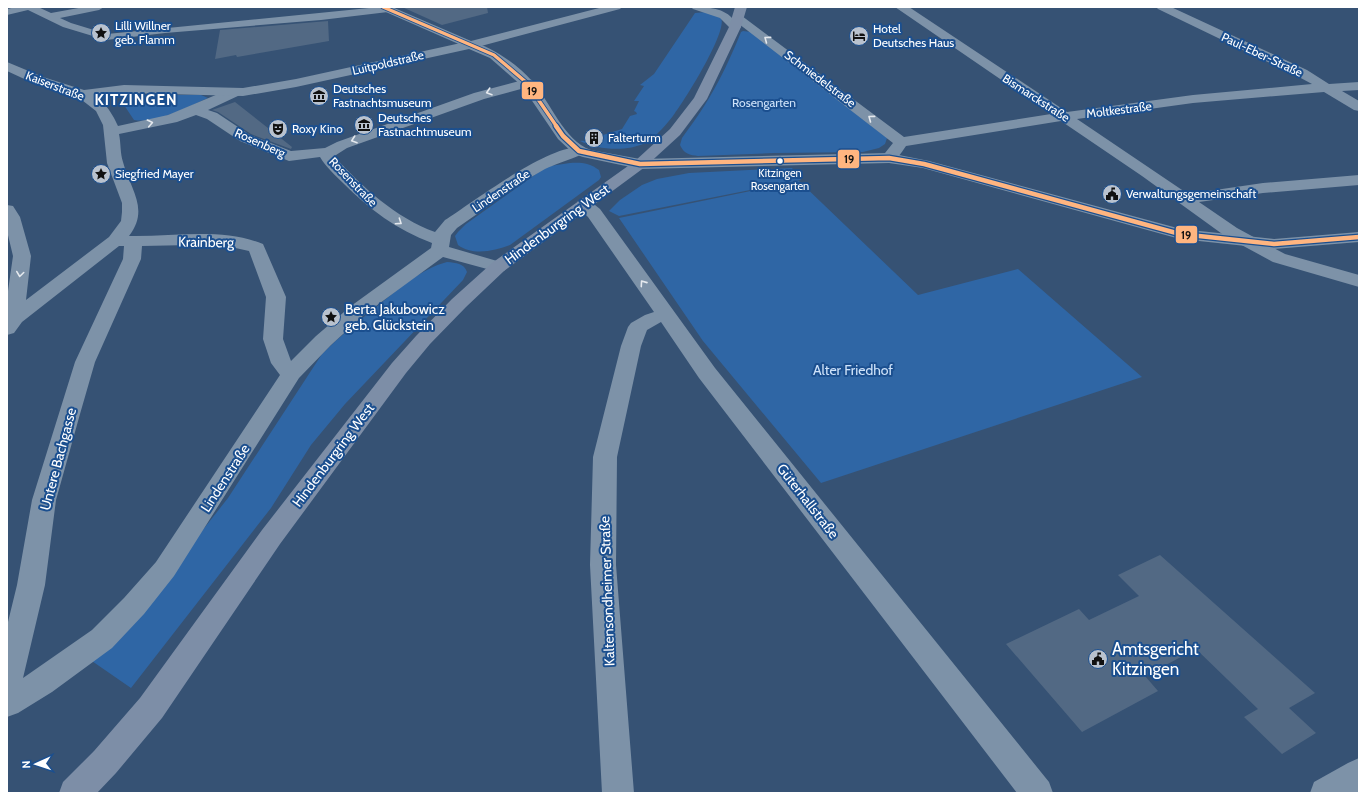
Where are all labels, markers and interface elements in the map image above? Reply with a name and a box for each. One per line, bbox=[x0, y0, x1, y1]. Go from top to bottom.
place label: Lilli Willner geb. Flamm bbox=[115, 18, 175, 47]
place label: Hotel Deutsches Haus bbox=[873, 21, 954, 50]
place icon: Lilli Willner geb. Flamm bbox=[90, 22, 112, 44]
hotel icon: Hotel Deutsches Haus bbox=[848, 25, 870, 47]
street label: Paul-Eber-Straße bbox=[1219, 29, 1305, 80]
one-way arrow bbox=[764, 37, 771, 44]
street label: Luitpoldstraße bbox=[351, 47, 425, 78]
street label: Schmiedelstraße bbox=[782, 47, 859, 110]
street label: Kaiserstraße bbox=[24, 68, 87, 104]
street label: Bismarckstraße bbox=[1000, 70, 1073, 125]
place label: Deutsches Fastnachtsmuseum bbox=[333, 81, 431, 110]
line badge: 19 bbox=[521, 81, 544, 100]
text: 19 bbox=[527, 84, 537, 98]
museum icon: Deutsches Fastnachtsmuseum bbox=[308, 85, 330, 107]
one-way arrow bbox=[486, 88, 493, 96]
district label: KITZINGEN bbox=[94, 91, 178, 109]
park label: Rosengarten bbox=[732, 95, 796, 110]
street label: Moltkestraße bbox=[1085, 98, 1152, 121]
place label: Deutsches Fastnachtmuseum bbox=[378, 110, 471, 139]
museum icon: Deutsches Fastnachtmuseum bbox=[353, 114, 375, 136]
one-way arrow bbox=[868, 115, 875, 122]
theatre icon: Roxy Kino bbox=[267, 118, 289, 140]
one-way arrow bbox=[147, 119, 153, 127]
place label: Roxy Kino bbox=[292, 121, 343, 136]
street label: Rosenberg bbox=[233, 125, 289, 161]
building icon: Falterturm bbox=[583, 127, 605, 149]
place label: Falterturm bbox=[608, 130, 661, 145]
one-way arrow bbox=[350, 136, 357, 144]
line badge: 19 bbox=[837, 149, 860, 169]
text: 19 bbox=[844, 152, 854, 166]
street label: Rosenstraße bbox=[326, 154, 381, 209]
marker: Kitzingen Rosengarten bbox=[775, 156, 785, 166]
place icon: Siegfried Mayer bbox=[90, 163, 112, 185]
place label: Siegfried Mayer bbox=[115, 166, 194, 181]
street label: Lindenstraße bbox=[469, 166, 532, 215]
place label: Kitzingen Rosengarten bbox=[751, 166, 809, 193]
street label: Hindenburgring West bbox=[501, 180, 613, 268]
public building icon: Verwaltungsgemeinschaft bbox=[1101, 183, 1123, 205]
place label: Verwaltungsgemeinschaft bbox=[1126, 186, 1256, 201]
one-way arrow bbox=[395, 217, 402, 224]
line badge: 19 bbox=[1175, 225, 1198, 244]
text: 19 bbox=[1181, 228, 1191, 242]
street label: Krainberg bbox=[178, 233, 235, 252]
one-way arrow bbox=[16, 271, 25, 277]
one-way arrow bbox=[641, 281, 648, 288]
place label: Berta Jakubowicz geb. Glückstein bbox=[345, 300, 445, 334]
place icon: Berta Jakubowicz geb. Glückstein bbox=[320, 306, 342, 328]
park label: Alter Friedhof bbox=[813, 361, 893, 379]
street label: Hindenburgring West bbox=[288, 399, 378, 511]
street label: Untere Bachgasse bbox=[36, 406, 80, 512]
street label: Lindenstraße bbox=[196, 441, 254, 515]
street label: Güterhallstraße bbox=[773, 460, 843, 542]
street label: Kaltensondheimer Straße bbox=[595, 516, 619, 666]
place label: Amtsgericht Kitzingen bbox=[1112, 639, 1199, 679]
public building icon: Amtsgericht Kitzingen bbox=[1087, 648, 1109, 670]
north arrow bbox=[16, 744, 56, 784]
text: N bbox=[19, 760, 33, 769]

